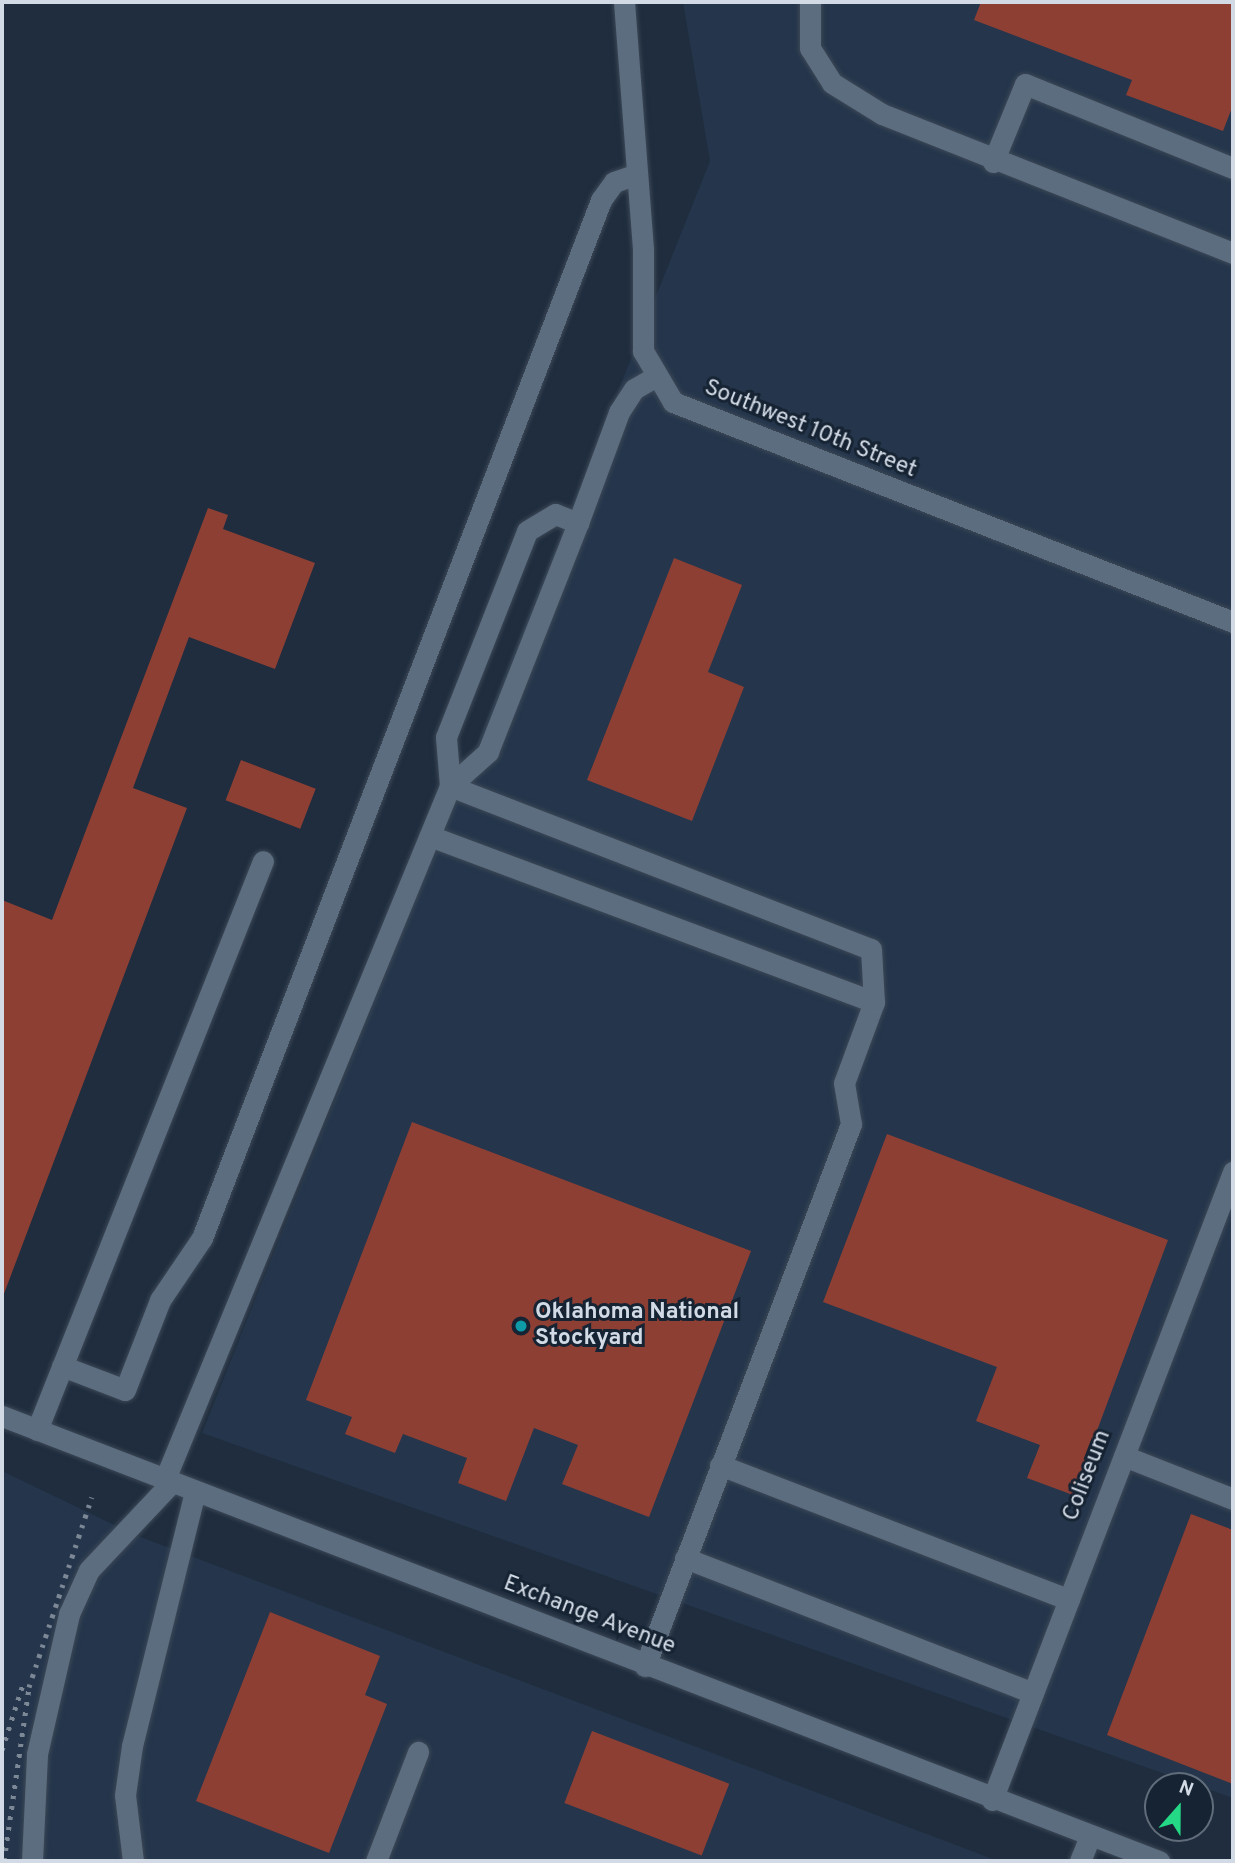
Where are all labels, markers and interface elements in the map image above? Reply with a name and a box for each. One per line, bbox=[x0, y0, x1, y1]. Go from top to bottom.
street label: Southwest 10th Street bbox=[700, 375, 920, 485]
place label: Oklahoma National Stockyard bbox=[535, 1299, 739, 1353]
marker: Oklahoma National Stockyard bbox=[513, 1318, 529, 1334]
street label: Coliseum bbox=[1058, 1427, 1118, 1525]
street label: Exchange Avenue bbox=[499, 1570, 679, 1662]
north arrow bbox=[1144, 1772, 1214, 1842]
text: N bbox=[1175, 1776, 1196, 1803]

